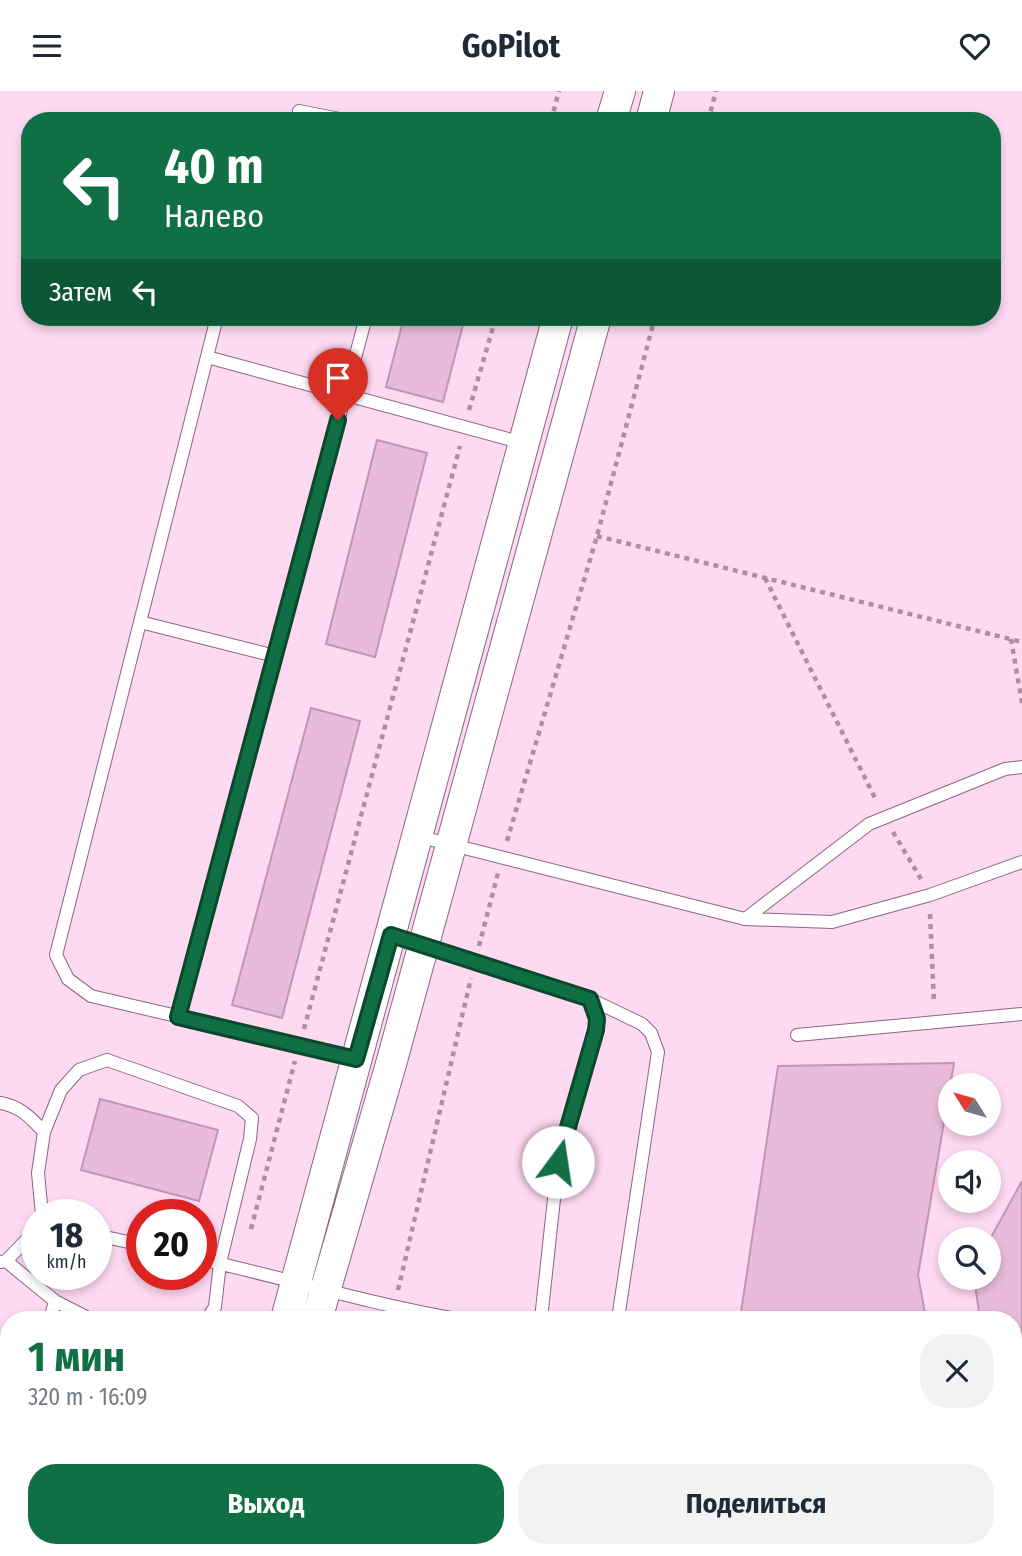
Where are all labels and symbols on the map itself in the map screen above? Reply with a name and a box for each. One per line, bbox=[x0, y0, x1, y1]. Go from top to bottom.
pin bbox=[308, 348, 368, 420]
north arrow bbox=[938, 1073, 1001, 1136]
position arrow bbox=[521, 1125, 595, 1199]
speed limit sign: 20 bbox=[126, 1199, 217, 1290]

